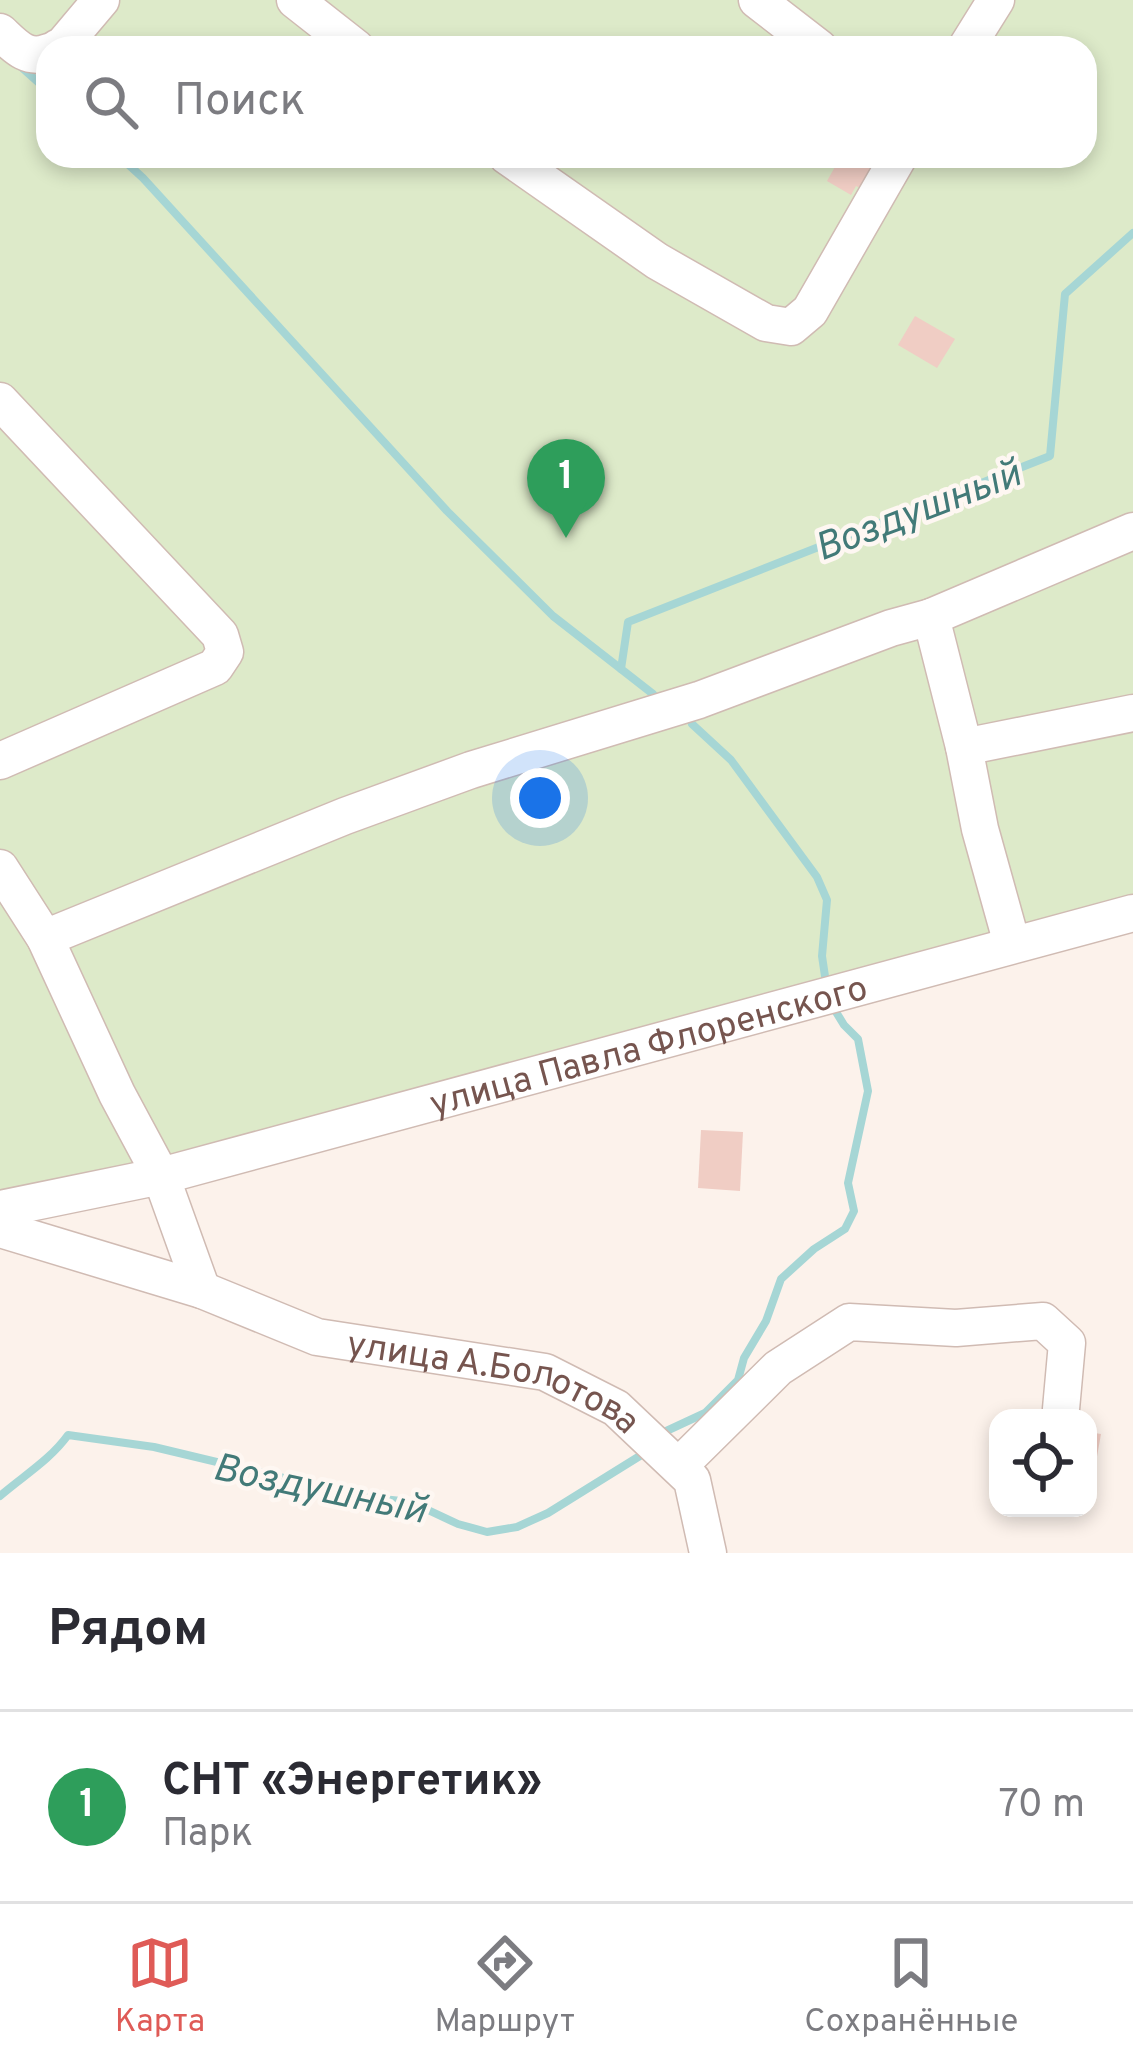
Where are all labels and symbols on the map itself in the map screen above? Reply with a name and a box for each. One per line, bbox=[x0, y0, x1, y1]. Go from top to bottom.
pin: 1 bbox=[527, 439, 605, 538]
water label: Воздушный bbox=[809, 451, 1030, 575]
your location bbox=[510, 768, 570, 828]
street label: улица Павла Флоренского bbox=[425, 967, 873, 1129]
street label: улица А.Болотова bbox=[343, 1323, 648, 1446]
water label: Воздушный bbox=[208, 1445, 432, 1538]

